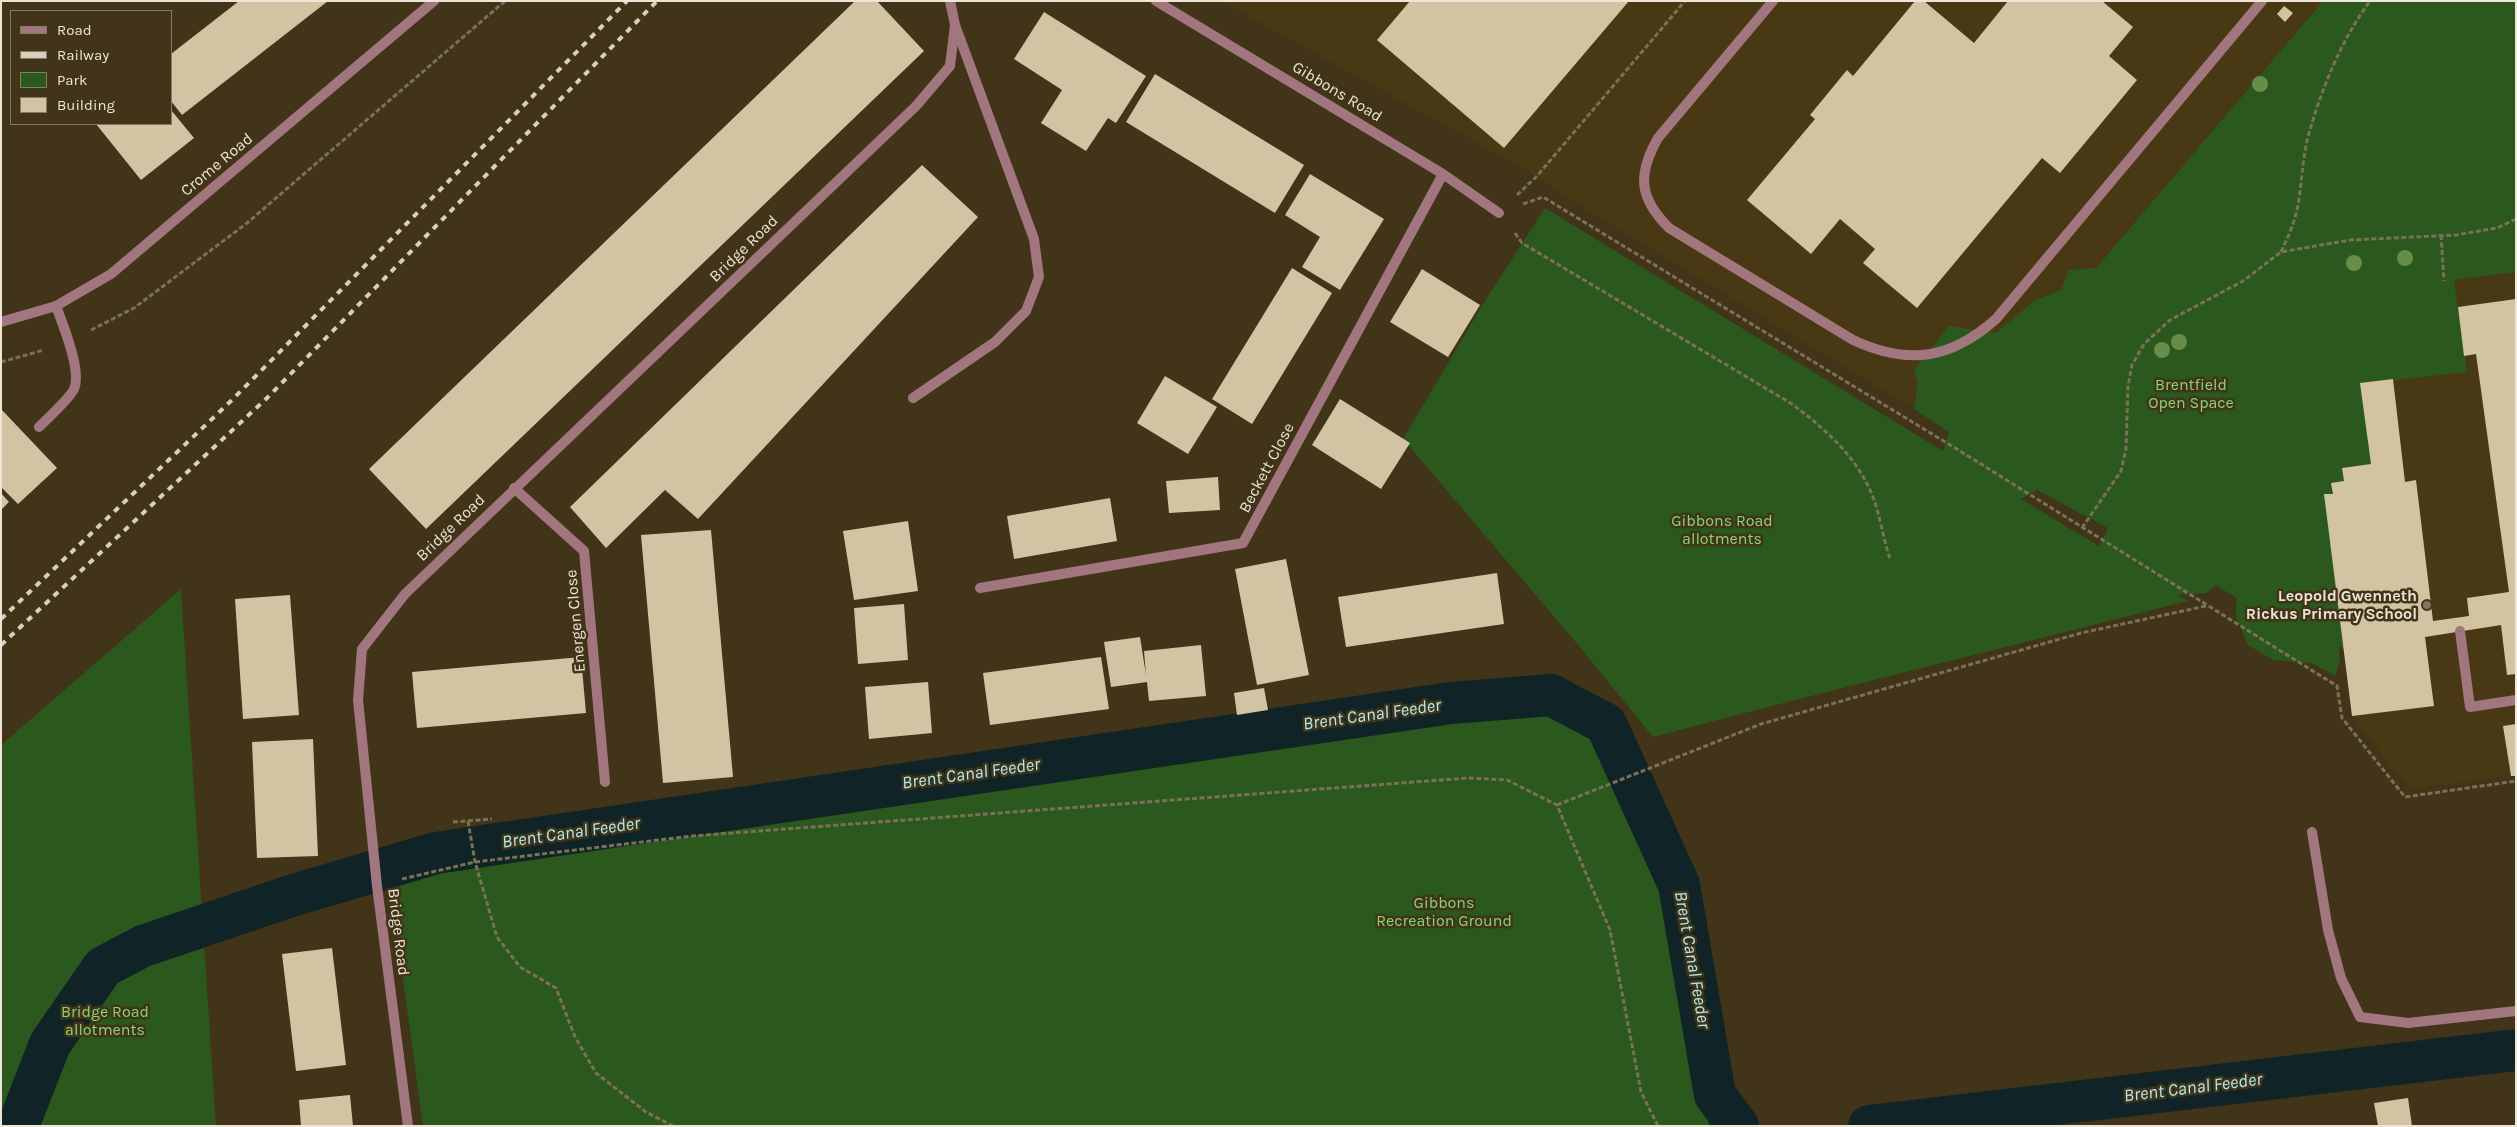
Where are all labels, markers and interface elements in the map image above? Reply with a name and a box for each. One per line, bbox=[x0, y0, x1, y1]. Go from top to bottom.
legend bbox=[10, 10, 172, 125]
text: Road bbox=[57, 21, 92, 39]
text: Railway bbox=[57, 46, 109, 64]
street label: Gibbons Road bbox=[1289, 58, 1385, 126]
text: Park bbox=[57, 71, 87, 89]
text: Building bbox=[57, 96, 115, 114]
street label: Crome Road bbox=[177, 129, 257, 201]
street label: Bridge Road bbox=[706, 212, 782, 286]
park label: Brentfield Open Space bbox=[2148, 375, 2234, 413]
street label: Beckett Close bbox=[1235, 420, 1299, 516]
street label: Bridge Road bbox=[413, 491, 489, 565]
park label: Gibbons Road allotments bbox=[1671, 511, 1773, 549]
street label: Energen Close bbox=[562, 569, 590, 673]
place label: Leopold Gwenneth Rickus Primary School bbox=[2246, 586, 2417, 624]
marker: Leopold Gwenneth Rickus Primary School bbox=[2421, 599, 2433, 611]
water label: Brent Canal Feeder bbox=[1301, 695, 1443, 735]
water label: Brent Canal Feeder bbox=[900, 754, 1042, 794]
water label: Brent Canal Feeder bbox=[500, 813, 642, 853]
street label: Bridge Road bbox=[383, 887, 413, 977]
water label: Brent Canal Feeder bbox=[1669, 889, 1715, 1031]
park label: Gibbons Recreation Ground bbox=[1376, 893, 1512, 931]
park label: Bridge Road allotments bbox=[61, 1002, 149, 1040]
water label: Brent Canal Feeder bbox=[2123, 1069, 2263, 1107]

